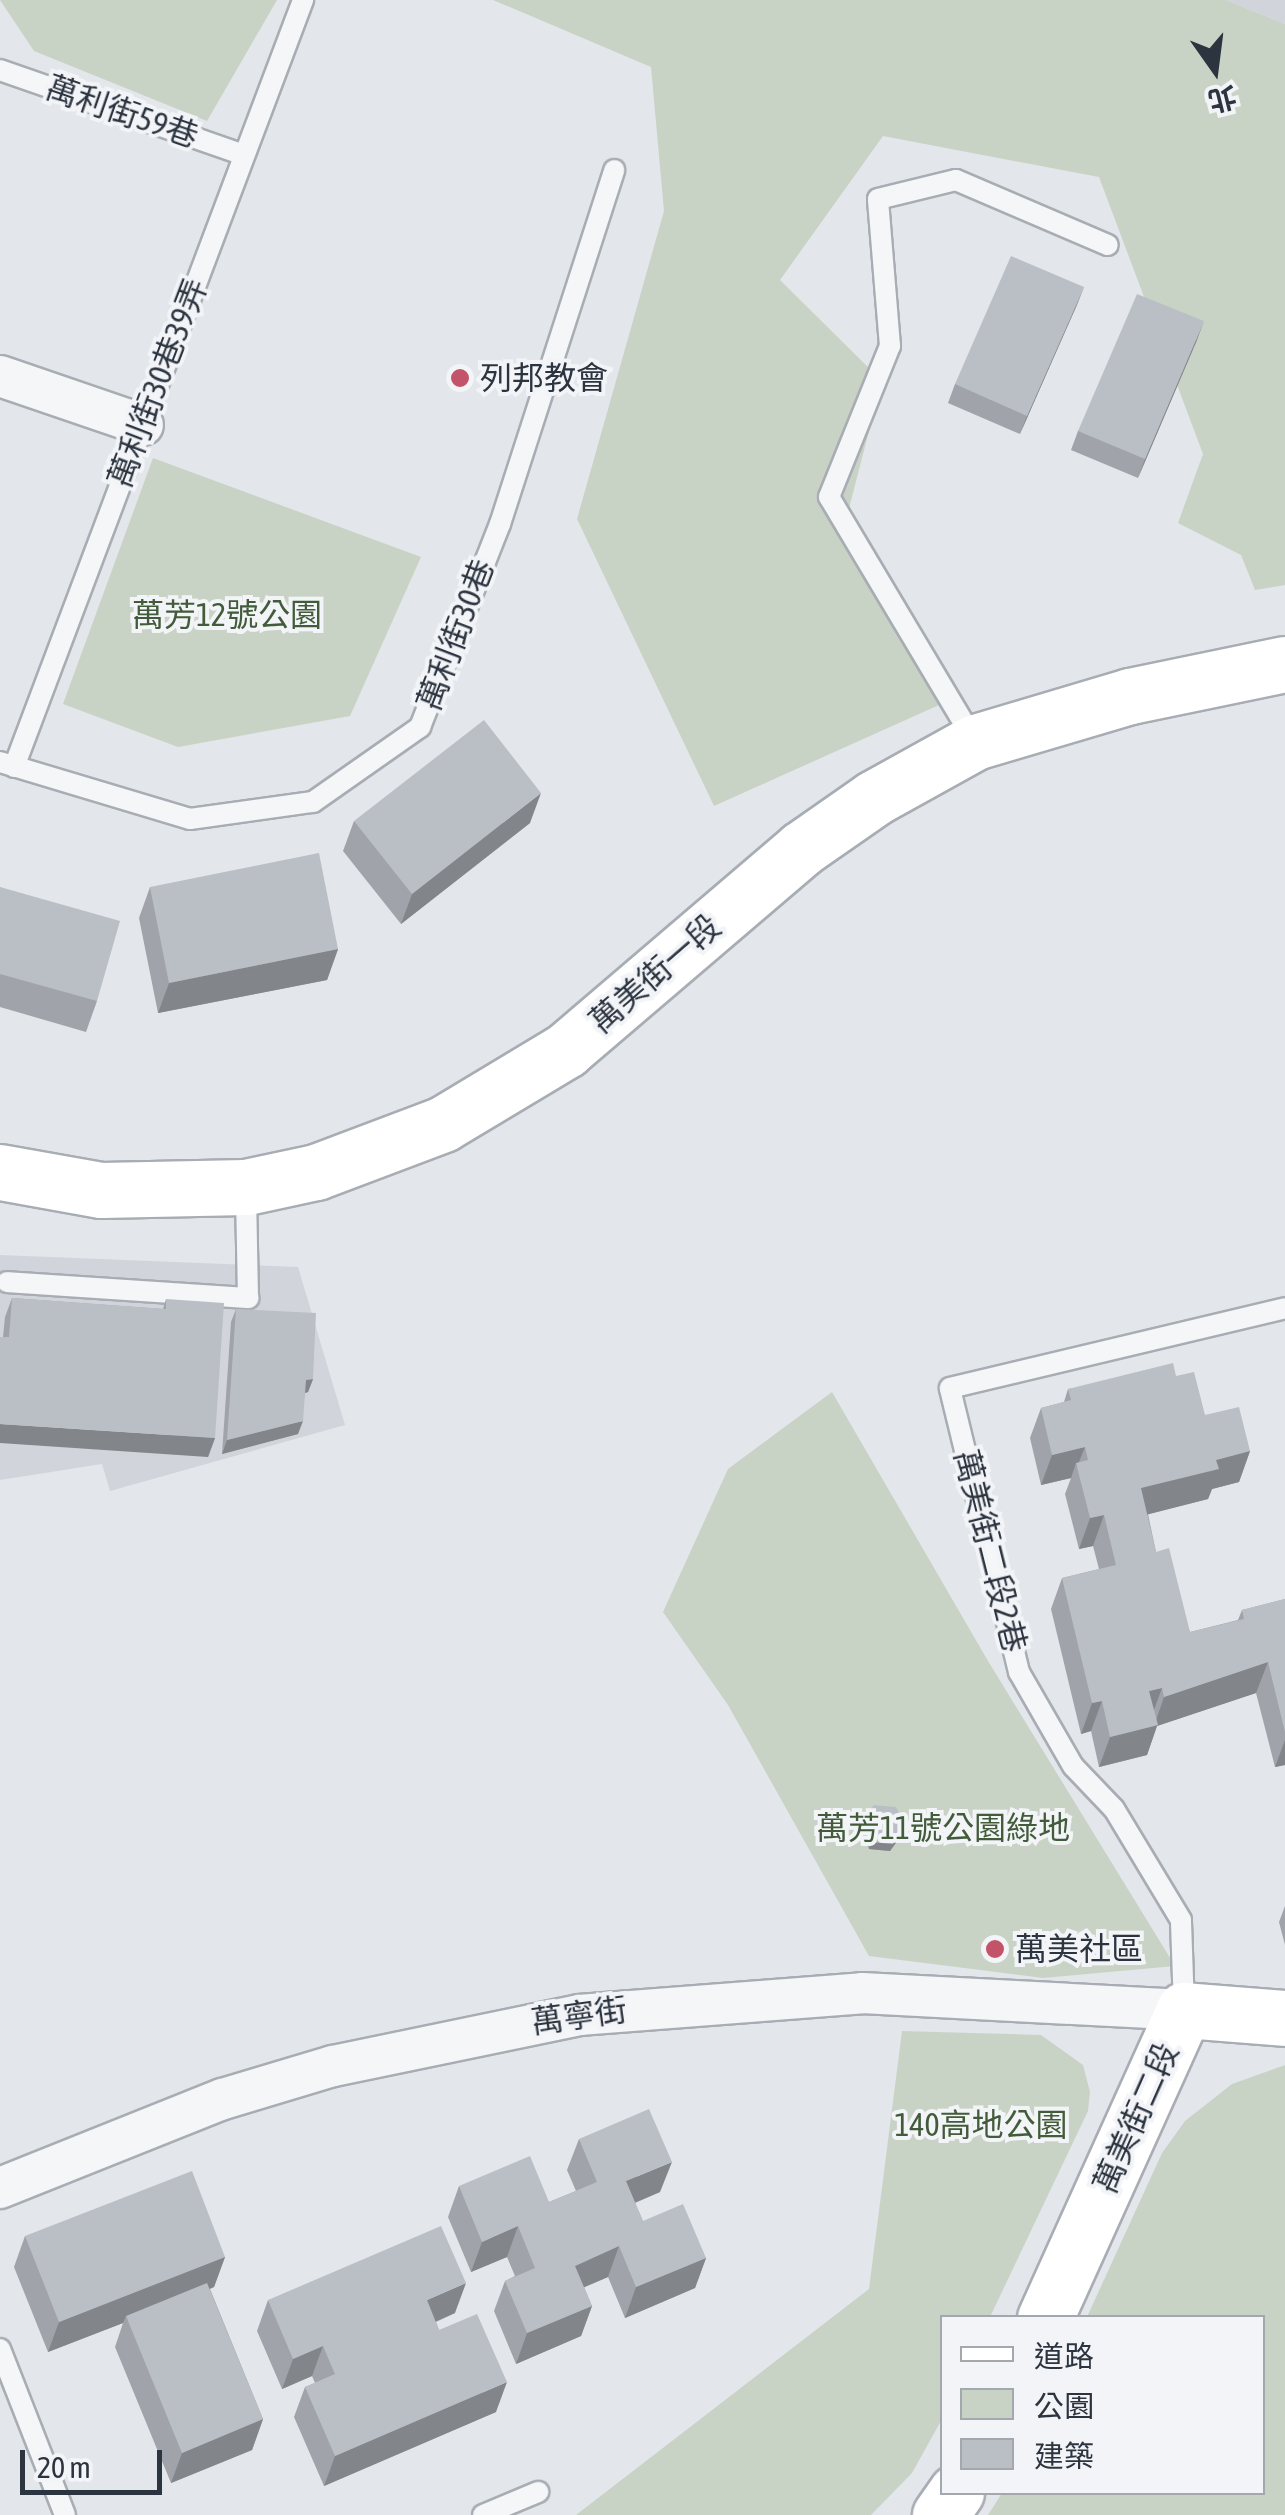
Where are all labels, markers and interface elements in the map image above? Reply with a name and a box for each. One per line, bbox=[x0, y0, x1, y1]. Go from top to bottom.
north arrow bbox=[1165, 20, 1265, 120]
street label: 萬利街59巷 bbox=[41, 68, 203, 156]
text: 北 bbox=[1205, 80, 1240, 118]
street label: 萬利街30巷39弄 bbox=[101, 273, 215, 493]
place label: 列邦教會 bbox=[480, 359, 608, 397]
marker: 列邦教會 bbox=[449, 367, 471, 389]
street label: 萬利街30巷 bbox=[410, 554, 502, 716]
park label: 萬芳12號公園 bbox=[132, 596, 322, 634]
street label: 萬美街一段 bbox=[582, 907, 728, 1041]
street label: 萬美街二段2巷 bbox=[946, 1446, 1034, 1656]
park label: 萬芳11號公園綠地 bbox=[816, 1809, 1070, 1847]
place label: 萬美社區 bbox=[1015, 1930, 1143, 1968]
marker: 萬美社區 bbox=[984, 1938, 1006, 1960]
street label: 萬寧街 bbox=[529, 1990, 629, 2042]
street label: 萬美街二段 bbox=[1086, 2037, 1186, 2199]
park label: 140高地公園 bbox=[894, 2106, 1068, 2144]
legend bbox=[940, 2315, 1265, 2495]
text: 道路 bbox=[1034, 2339, 1094, 2373]
text: 公園 bbox=[1034, 2389, 1094, 2423]
scale bar bbox=[25, 2430, 168, 2492]
text: 建築 bbox=[1034, 2439, 1094, 2473]
text: 20 m bbox=[37, 2450, 91, 2484]

